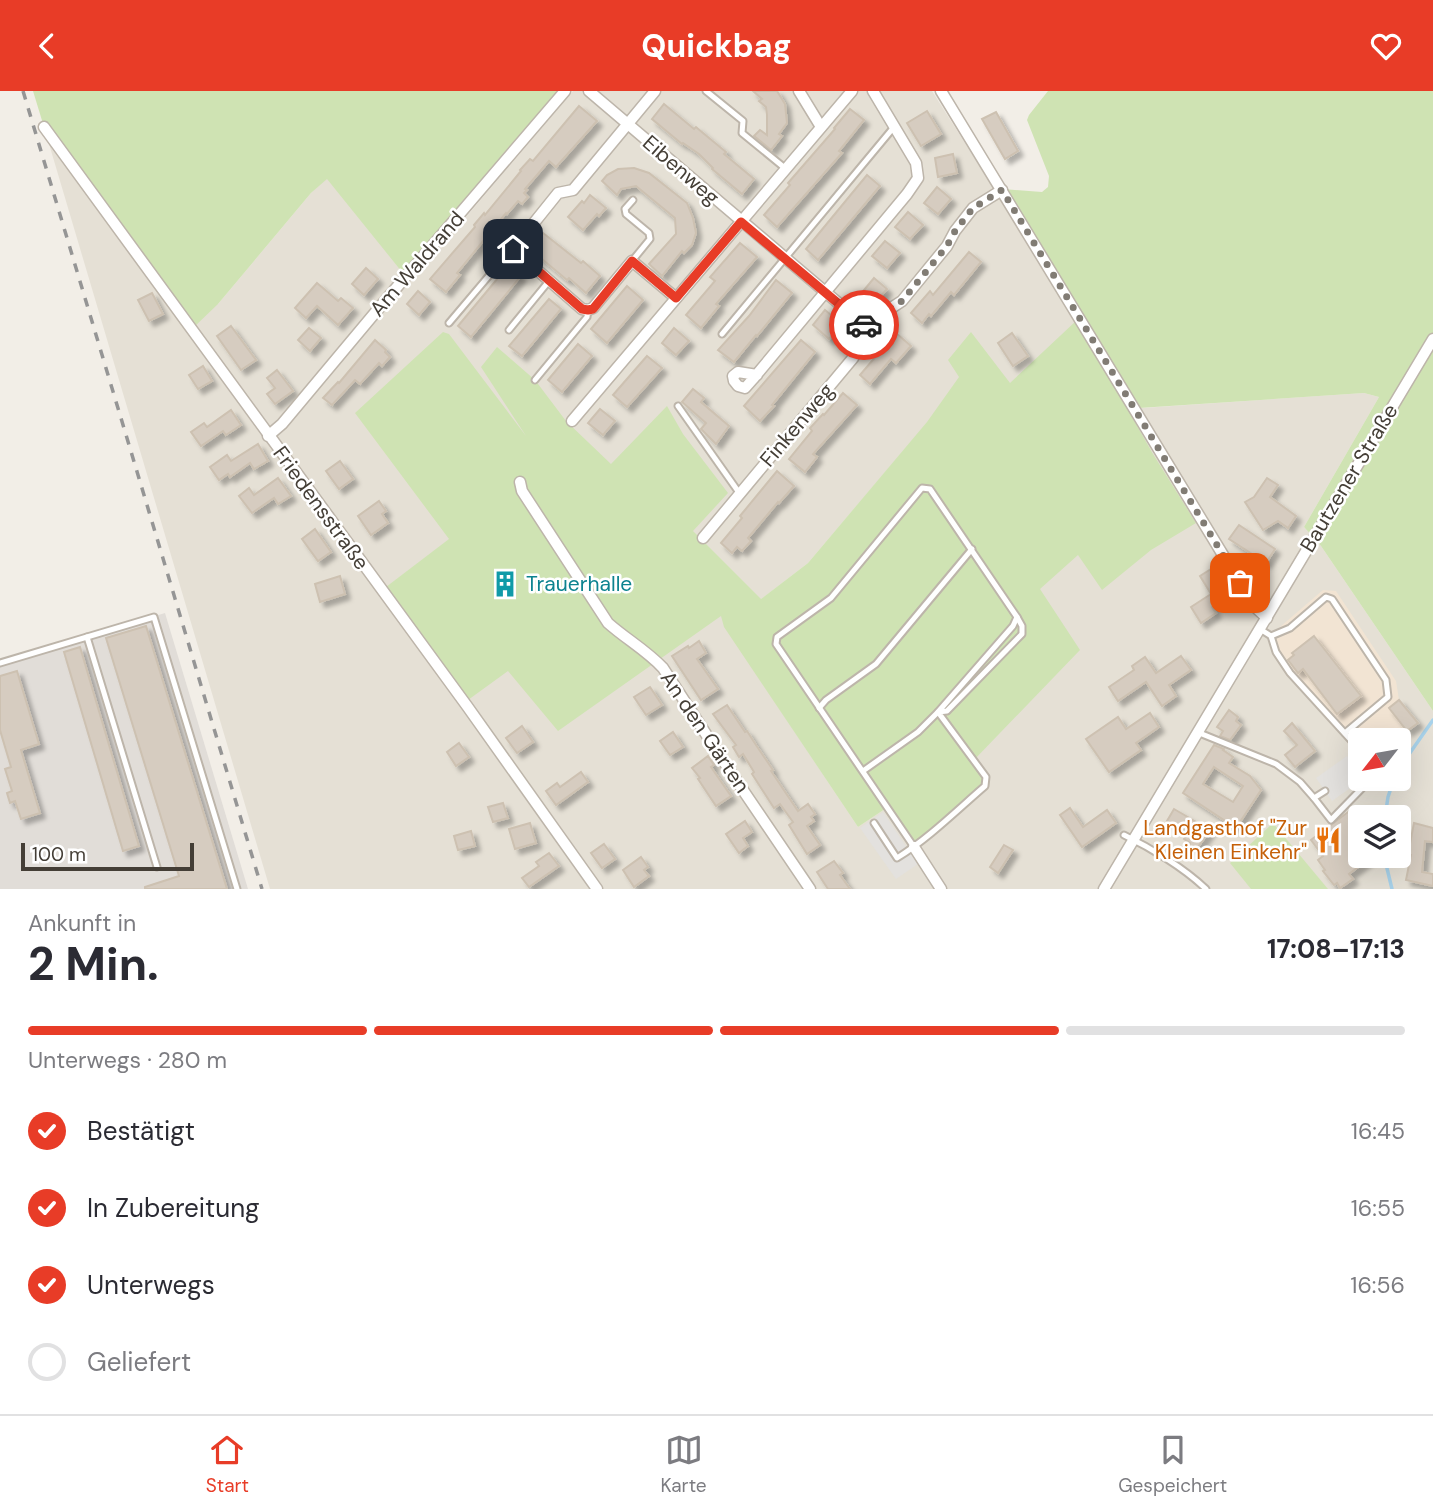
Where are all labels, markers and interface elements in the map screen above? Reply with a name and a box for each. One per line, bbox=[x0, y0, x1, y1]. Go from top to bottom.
text: Quickbag bbox=[641, 25, 792, 67]
icon: back bbox=[28, 27, 66, 65]
icon: heart bbox=[1367, 27, 1405, 65]
street label: Eibenweg bbox=[637, 129, 726, 211]
street label: Am Waldrand bbox=[363, 205, 471, 323]
pin bbox=[483, 219, 543, 279]
icon: home bbox=[494, 230, 532, 268]
courier bbox=[829, 290, 899, 360]
icon: car bbox=[845, 306, 883, 344]
street label: Finkenweg bbox=[754, 377, 840, 473]
street label: Bautzener Straße bbox=[1294, 399, 1404, 557]
street label: Friedensstraße bbox=[267, 440, 375, 576]
pin bbox=[1210, 553, 1270, 613]
icon: bag bbox=[1221, 564, 1259, 602]
building icon: Trauerhalle bbox=[490, 569, 520, 599]
place label: Trauerhalle bbox=[526, 570, 632, 598]
street label: An den Gärten bbox=[654, 666, 756, 798]
north arrow bbox=[1348, 728, 1410, 791]
map controls bbox=[1348, 728, 1411, 868]
button: layers bbox=[1348, 805, 1411, 868]
place label: Landgasthof "Zur Kleinen Einkehr" bbox=[1143, 814, 1307, 866]
restaurant icon: Landgasthof "Zur Kleinen Einkehr" bbox=[1313, 825, 1343, 855]
scale bar bbox=[21, 840, 194, 872]
text: 100 m bbox=[32, 842, 86, 867]
text: Ankunft in bbox=[28, 908, 136, 938]
text: 17:08–17:13 bbox=[1267, 932, 1405, 966]
text: 2 Min. bbox=[28, 934, 159, 994]
text: Unterwegs · 280 m bbox=[28, 1045, 227, 1075]
icon: check bbox=[28, 1112, 66, 1150]
text: Bestätigt bbox=[87, 1114, 195, 1148]
text: 16:45 bbox=[1351, 1116, 1405, 1146]
icon: check bbox=[28, 1189, 66, 1227]
text: In Zubereitung bbox=[87, 1191, 260, 1225]
text: 16:55 bbox=[1351, 1193, 1405, 1223]
icon: check bbox=[28, 1266, 66, 1304]
text: Unterwegs bbox=[87, 1268, 215, 1302]
text: 16:56 bbox=[1350, 1270, 1405, 1300]
text: Geliefert bbox=[87, 1345, 191, 1379]
tab: Start bbox=[206, 1431, 249, 1498]
tab: Karte bbox=[661, 1431, 707, 1498]
tab: Gespeichert bbox=[1118, 1431, 1227, 1498]

